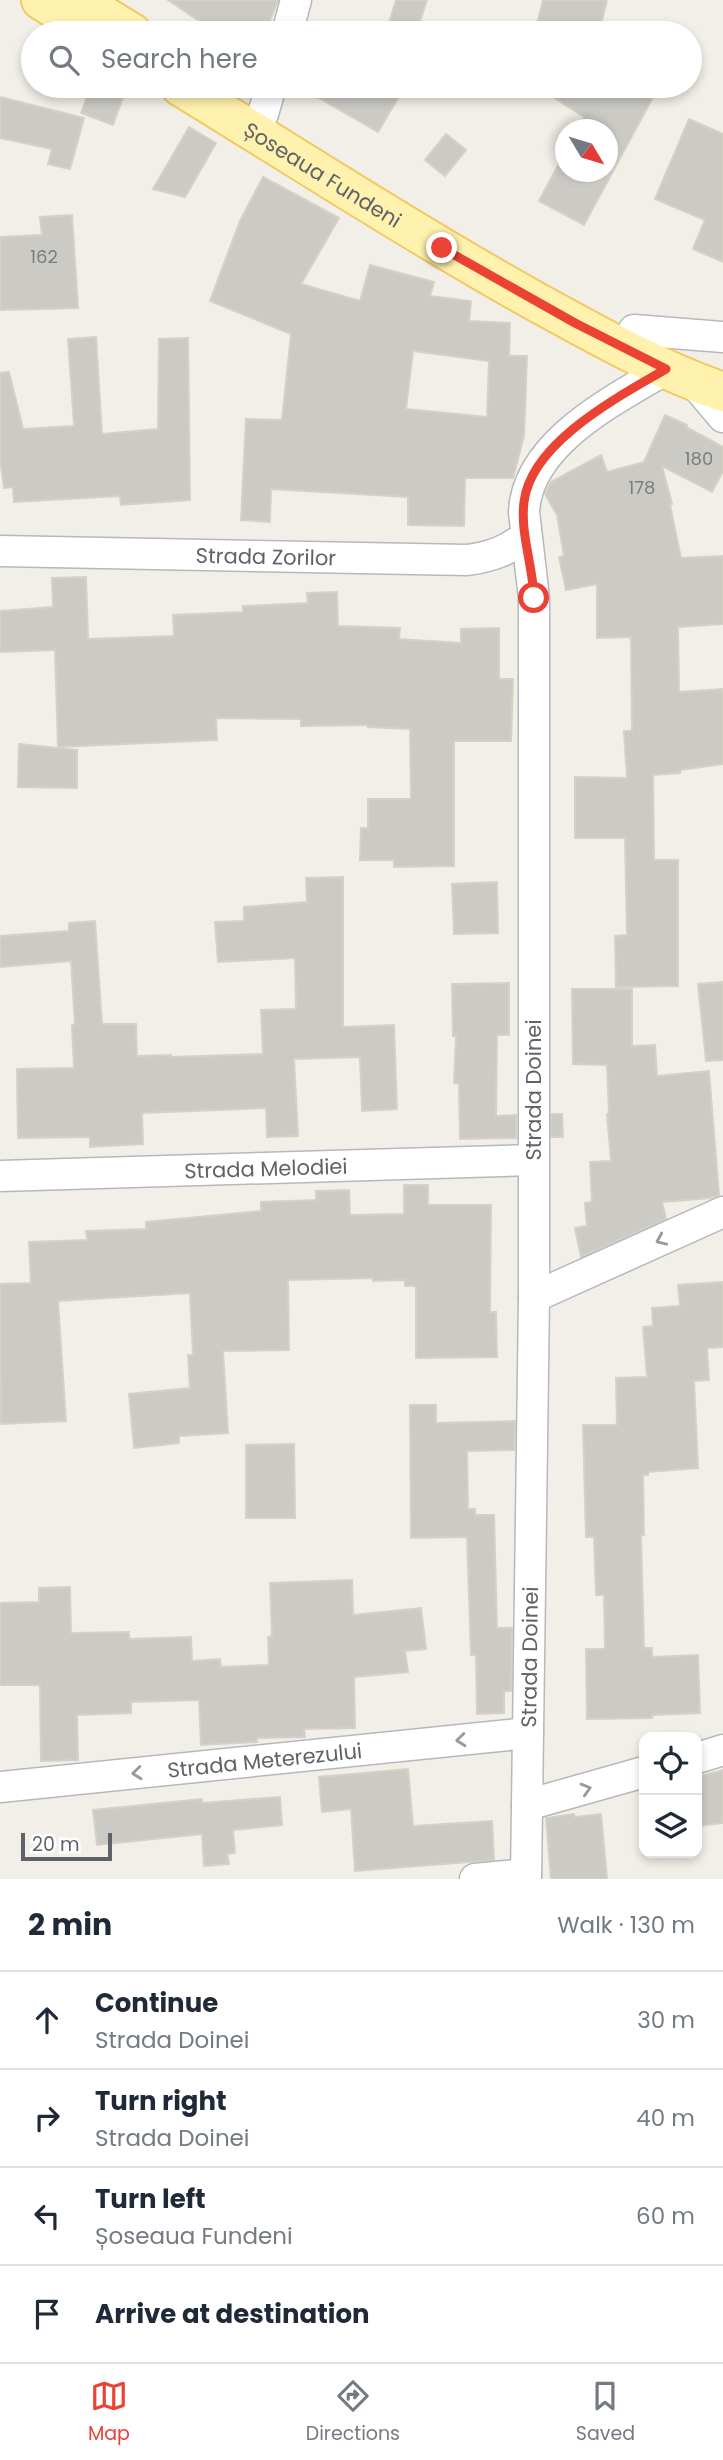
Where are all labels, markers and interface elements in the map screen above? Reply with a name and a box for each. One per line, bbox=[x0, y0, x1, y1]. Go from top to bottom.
search box bbox=[21, 21, 702, 98]
icon: search bbox=[45, 41, 83, 79]
text: Search here bbox=[101, 41, 258, 77]
street label: Șoseaua Fundeni bbox=[238, 115, 407, 234]
north arrow bbox=[555, 119, 618, 182]
route end bbox=[426, 232, 457, 263]
house number: 162 bbox=[30, 244, 58, 269]
house number: 180 bbox=[685, 446, 713, 471]
house number: 178 bbox=[629, 475, 655, 500]
street label: Strada Zorilor bbox=[196, 540, 337, 572]
route start bbox=[518, 582, 549, 613]
street label: Strada Doinei bbox=[519, 1019, 548, 1161]
street label: Strada Melodiei bbox=[184, 1151, 348, 1185]
one-way arrow bbox=[656, 1232, 668, 1246]
street label: Strada Doinei bbox=[514, 1586, 545, 1728]
one-way arrow bbox=[455, 1732, 466, 1747]
map controls bbox=[639, 1732, 702, 1858]
button: locate bbox=[639, 1732, 702, 1795]
street label: Strada Meterezului bbox=[166, 1736, 363, 1784]
one-way arrow bbox=[131, 1765, 142, 1780]
one-way arrow bbox=[579, 1783, 591, 1797]
button: layers bbox=[639, 1795, 702, 1858]
scale bar bbox=[21, 1830, 112, 1862]
text: 20 m bbox=[32, 1831, 80, 1858]
text: 2 min bbox=[28, 1903, 112, 1946]
text: Walk · 130 m bbox=[557, 1909, 695, 1941]
text: Continue bbox=[95, 1985, 218, 2021]
icon: ahead bbox=[28, 2001, 66, 2039]
text: 30 m bbox=[637, 2004, 695, 2036]
text: Strada Doinei bbox=[95, 2024, 250, 2056]
text: Turn right bbox=[95, 2083, 227, 2119]
icon: right bbox=[28, 2099, 66, 2137]
text: 40 m bbox=[636, 2102, 695, 2134]
text: Strada Doinei bbox=[95, 2122, 250, 2154]
text: Turn left bbox=[95, 2181, 206, 2217]
icon: left bbox=[28, 2197, 66, 2235]
text: 60 m bbox=[636, 2200, 695, 2232]
text: Șoseaua Fundeni bbox=[95, 2220, 293, 2252]
icon: arrive bbox=[28, 2295, 66, 2333]
text: Arrive at destination bbox=[95, 2296, 370, 2332]
tab: Map bbox=[88, 2377, 130, 2448]
tab: Directions bbox=[306, 2377, 400, 2448]
tab: Saved bbox=[576, 2377, 635, 2448]

